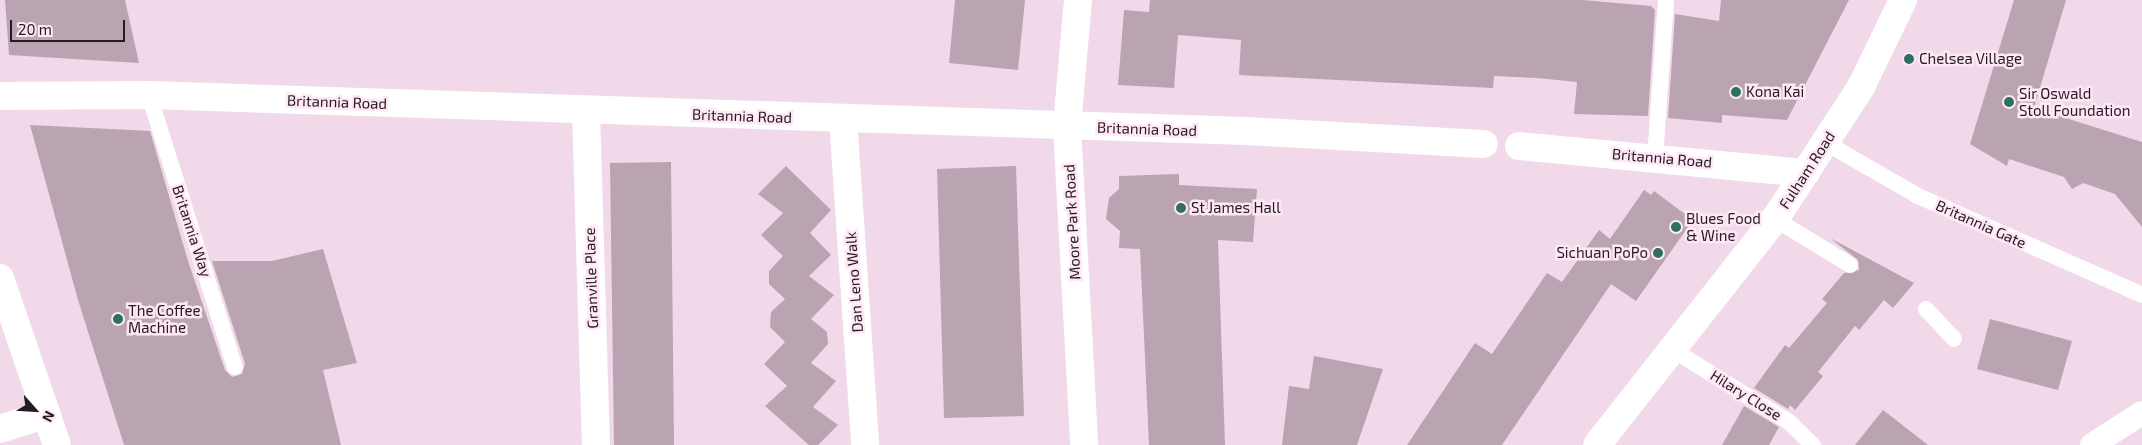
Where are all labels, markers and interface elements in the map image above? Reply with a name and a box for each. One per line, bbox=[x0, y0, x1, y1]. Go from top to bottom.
scale bar bbox=[12, 10, 128, 42]
text: 20 m bbox=[18, 20, 52, 38]
place label: Chelsea Village bbox=[1919, 50, 2022, 68]
marker: Chelsea Village bbox=[1903, 53, 1915, 65]
place label: Kona Kai bbox=[1746, 83, 1804, 101]
place label: Sir Oswald Stoll Foundation bbox=[2019, 84, 2131, 119]
marker: Kona Kai bbox=[1730, 86, 1742, 98]
street label: Britannia Road bbox=[287, 91, 387, 113]
marker: Sir Oswald Stoll Foundation bbox=[2003, 96, 2015, 108]
street label: Britannia Road bbox=[692, 105, 792, 127]
street label: Britannia Road bbox=[1097, 118, 1197, 140]
street label: Fulham Road bbox=[1775, 128, 1839, 212]
street label: Britannia Road bbox=[1611, 145, 1713, 171]
street label: Moore Park Road bbox=[1060, 164, 1084, 280]
street label: Britannia Way bbox=[169, 183, 215, 279]
street label: Britannia Gate bbox=[1933, 196, 2029, 252]
place label: St James Hall bbox=[1191, 199, 1281, 217]
marker: St James Hall bbox=[1175, 202, 1187, 214]
place label: Blues Food & Wine bbox=[1686, 209, 1761, 244]
marker: Blues Food & Wine bbox=[1670, 221, 1682, 233]
street label: Granville Place bbox=[580, 227, 602, 329]
street label: Dan Leno Walk bbox=[842, 231, 866, 333]
place label: Sichuan PoPo bbox=[1556, 244, 1648, 262]
marker: Sichuan PoPo bbox=[1652, 247, 1664, 259]
place label: The Coffee Machine bbox=[128, 301, 201, 336]
marker: The Coffee Machine bbox=[112, 313, 124, 325]
street label: Hilary Close bbox=[1707, 366, 1785, 424]
north arrow bbox=[10, 385, 60, 435]
text: N bbox=[39, 409, 59, 425]

